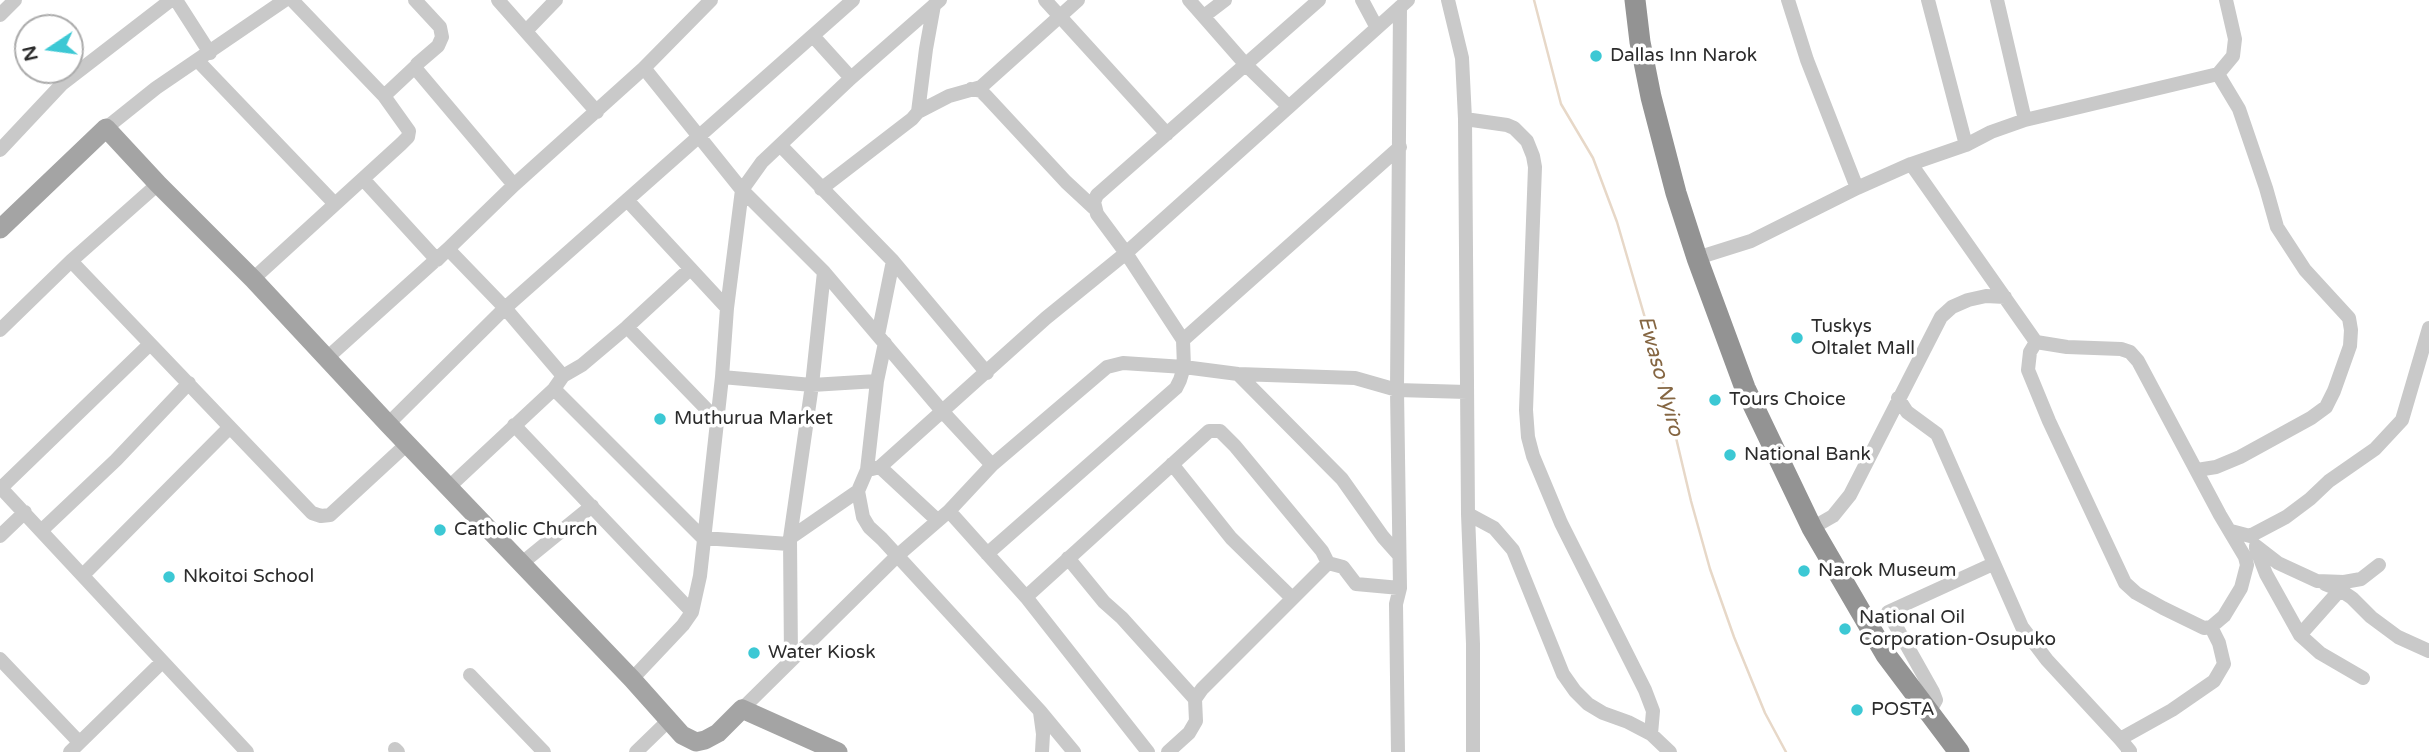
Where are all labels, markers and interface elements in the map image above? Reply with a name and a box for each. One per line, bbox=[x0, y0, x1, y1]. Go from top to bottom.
north arrow bbox=[14, 14, 84, 84]
text: N bbox=[18, 43, 43, 63]
place label: Dallas Inn Narok bbox=[1610, 45, 1757, 67]
marker: Dallas Inn Narok bbox=[1588, 48, 1604, 64]
water label: Ewaso Nyiro bbox=[1632, 313, 1688, 439]
place label: Tuskys Oltalet Mall bbox=[1811, 316, 1915, 360]
marker: Tuskys Oltalet Mall bbox=[1789, 330, 1805, 346]
place label: Tours Choice bbox=[1729, 389, 1846, 411]
marker: Tours Choice bbox=[1707, 392, 1723, 408]
place label: Muthurua Market bbox=[674, 408, 833, 430]
marker: Muthurua Market bbox=[652, 411, 668, 427]
place label: National Bank bbox=[1744, 444, 1871, 466]
marker: National Bank bbox=[1722, 447, 1738, 463]
place label: Catholic Church bbox=[454, 519, 598, 541]
marker: Catholic Church bbox=[432, 522, 448, 538]
place label: Narok Museum bbox=[1818, 560, 1956, 582]
marker: Narok Museum bbox=[1796, 563, 1812, 579]
place label: Nkoitoi School bbox=[183, 566, 314, 588]
marker: Nkoitoi School bbox=[161, 569, 177, 585]
place label: National Oil Corporation-Osupuko bbox=[1859, 607, 2056, 651]
marker: National Oil Corporation-Osupuko bbox=[1837, 621, 1853, 637]
place label: Water Kiosk bbox=[768, 642, 875, 664]
marker: Water Kiosk bbox=[746, 645, 762, 661]
place label: POSTA bbox=[1871, 699, 1935, 721]
marker: POSTA bbox=[1849, 702, 1865, 718]

